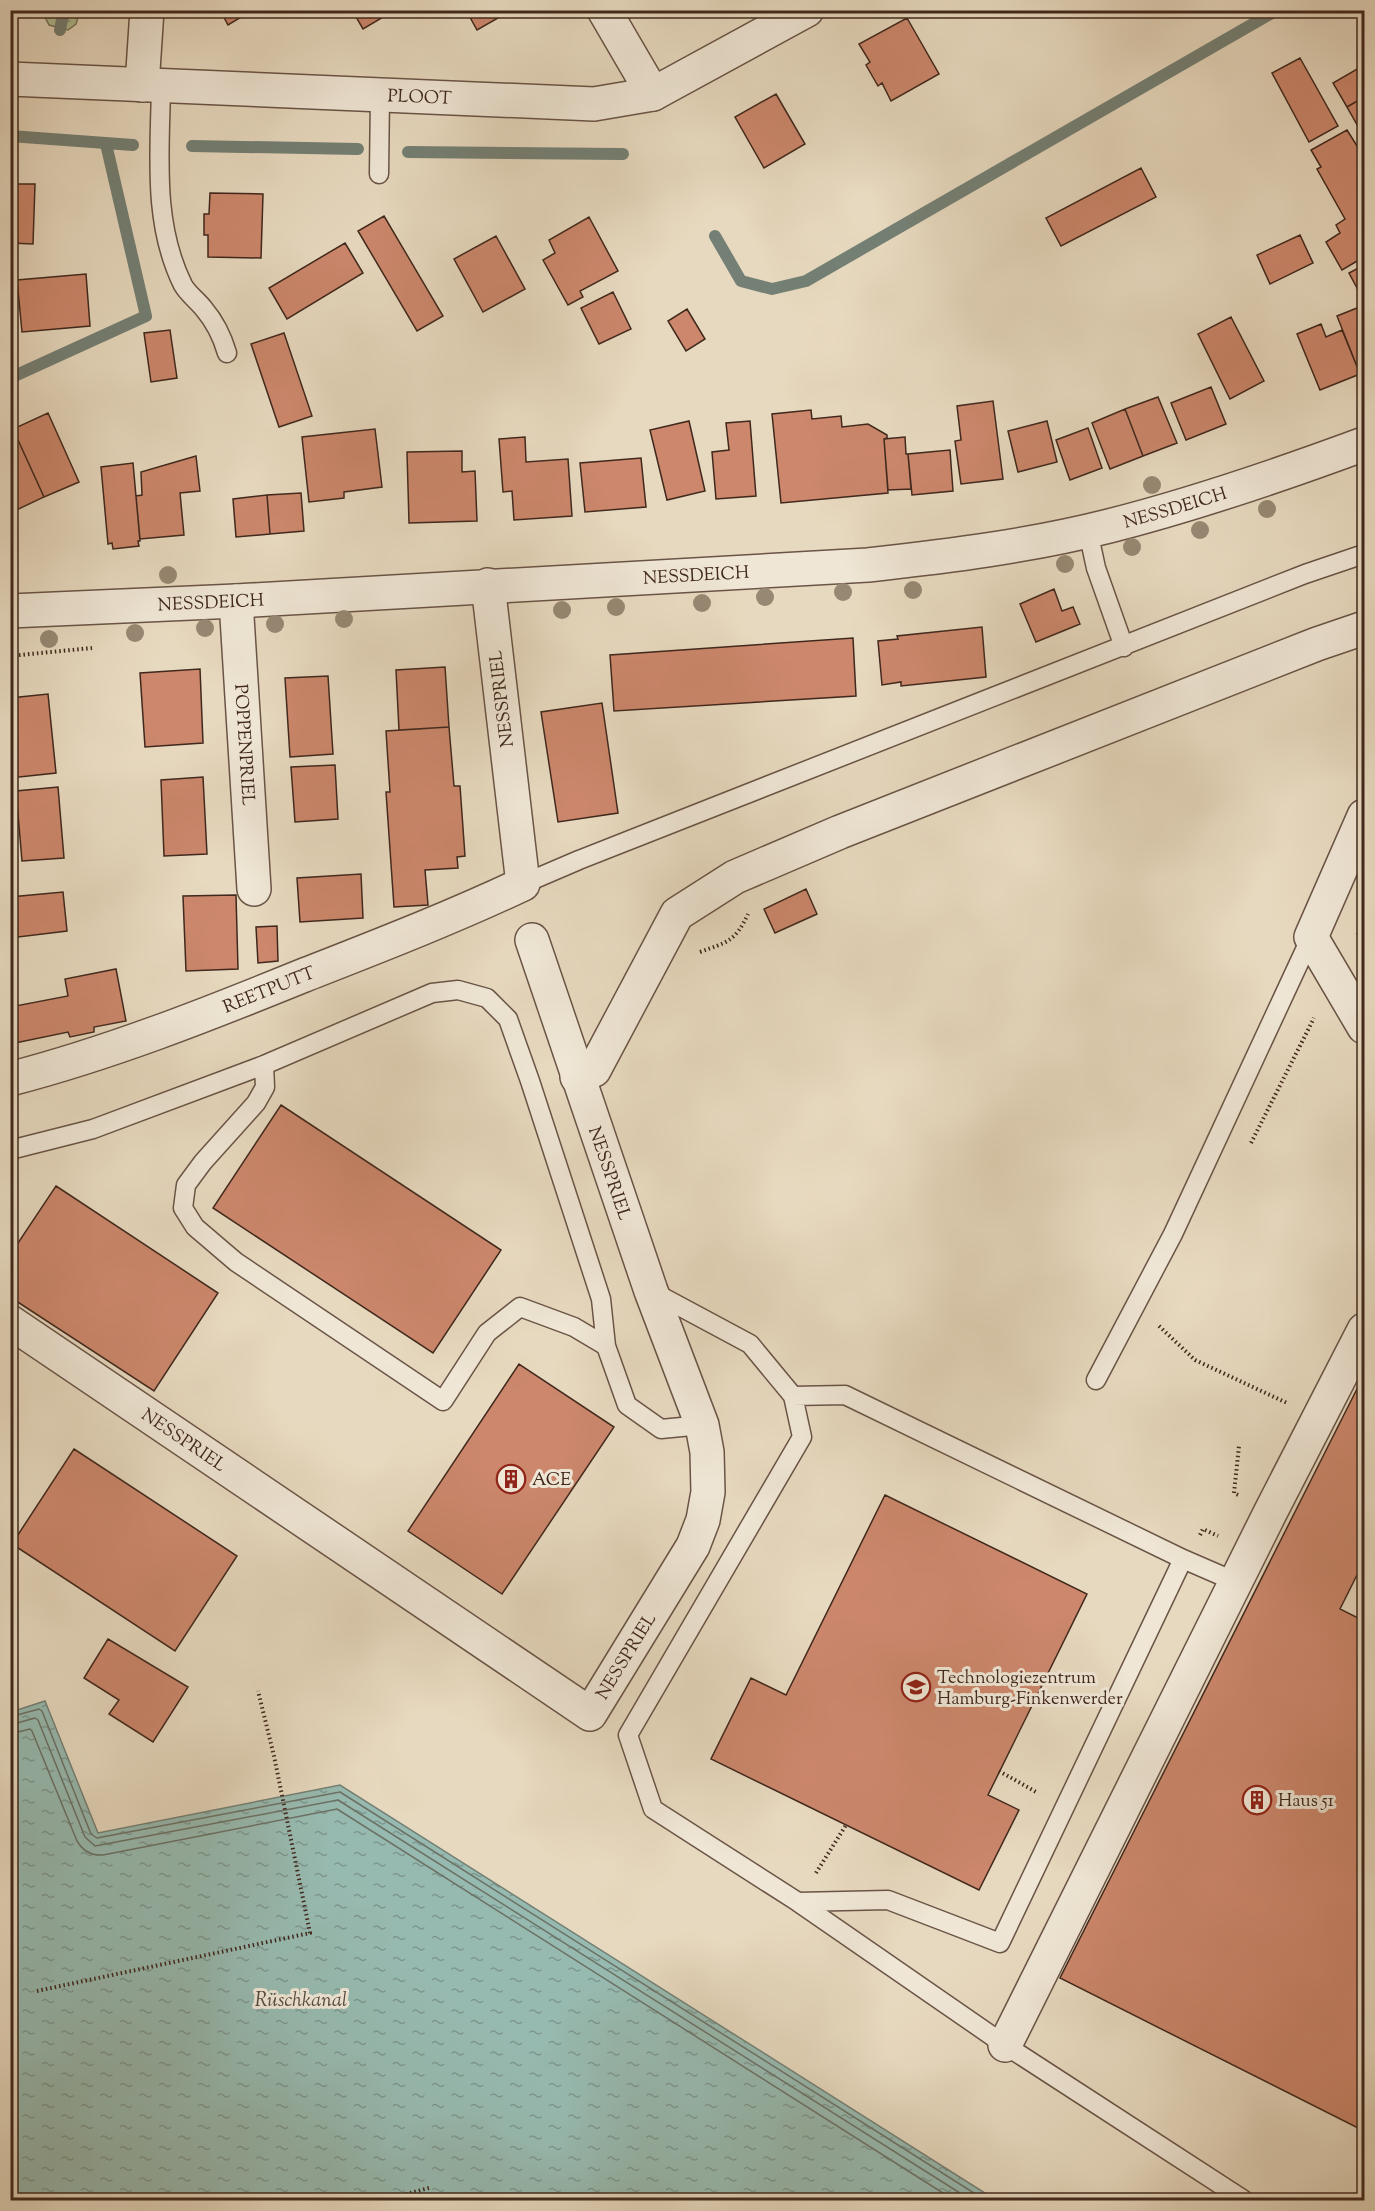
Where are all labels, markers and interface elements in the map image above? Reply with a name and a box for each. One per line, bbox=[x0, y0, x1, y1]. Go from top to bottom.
street label: PLOOT bbox=[387, 84, 453, 113]
street label: NESSDEICH bbox=[1121, 482, 1230, 537]
street label: NESSDEICH bbox=[642, 561, 750, 593]
street label: NESSDEICH bbox=[157, 588, 265, 619]
street label: NESSPRIEL bbox=[484, 649, 522, 749]
street label: POPPENPRIEL bbox=[226, 683, 260, 807]
street label: REETPUTT bbox=[219, 961, 320, 1021]
street label: NESSPRIEL bbox=[580, 1123, 636, 1224]
street label: NESSPRIEL bbox=[135, 1403, 231, 1479]
building icon: ACE bbox=[495, 1463, 527, 1495]
place label: ACE bbox=[532, 1468, 571, 1494]
street label: NESSPRIEL bbox=[591, 1609, 664, 1705]
place label: Technologiezentrum Hamburg-Finkenwerder bbox=[937, 1666, 1123, 1713]
school or university icon: Technologiezentrum Hamburg-Finkenwerder bbox=[900, 1671, 932, 1703]
building icon: Haus 51 bbox=[1241, 1784, 1273, 1816]
place label: Haus 51 bbox=[1278, 1789, 1334, 1815]
water label: Rüschkanal bbox=[255, 1987, 347, 2016]

